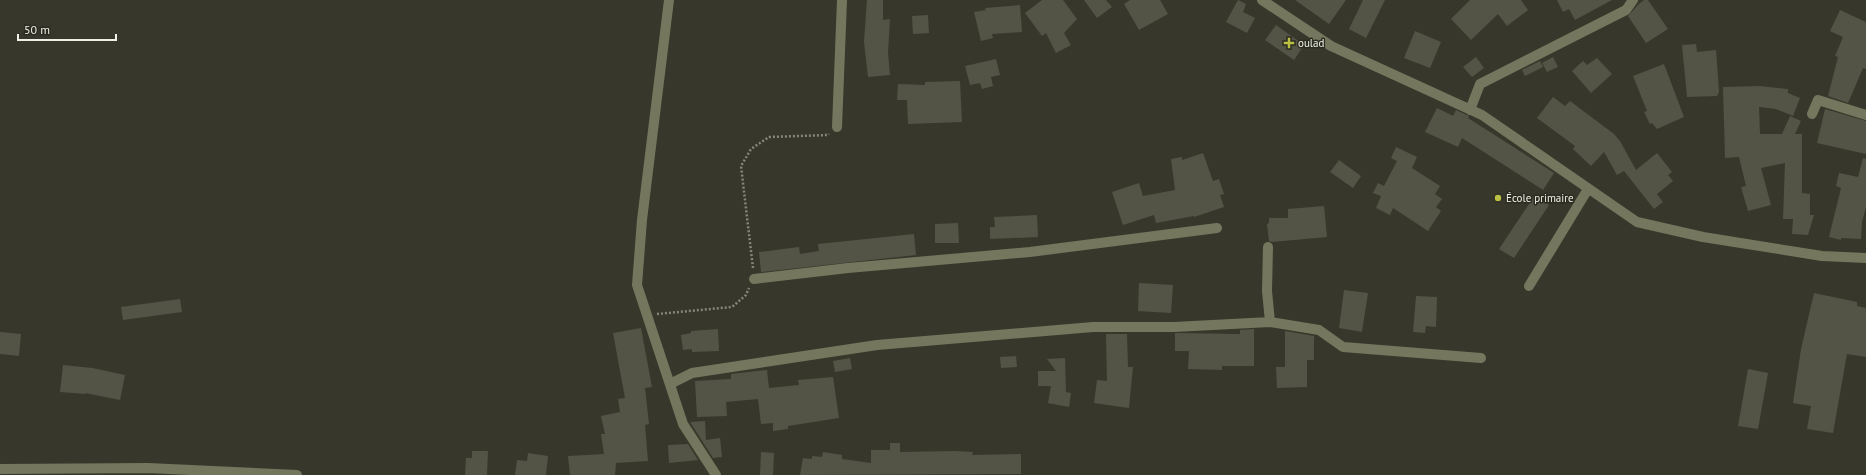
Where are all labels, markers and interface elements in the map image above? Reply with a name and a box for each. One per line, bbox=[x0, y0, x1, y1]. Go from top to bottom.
scale bar bbox=[18, 16, 116, 42]
text: 50 m bbox=[24, 22, 50, 37]
place label: oulad bbox=[1298, 36, 1324, 50]
marker: oulad bbox=[1283, 37, 1295, 49]
place label: École primaire bbox=[1506, 191, 1574, 205]
marker: École primaire bbox=[1493, 193, 1503, 203]

